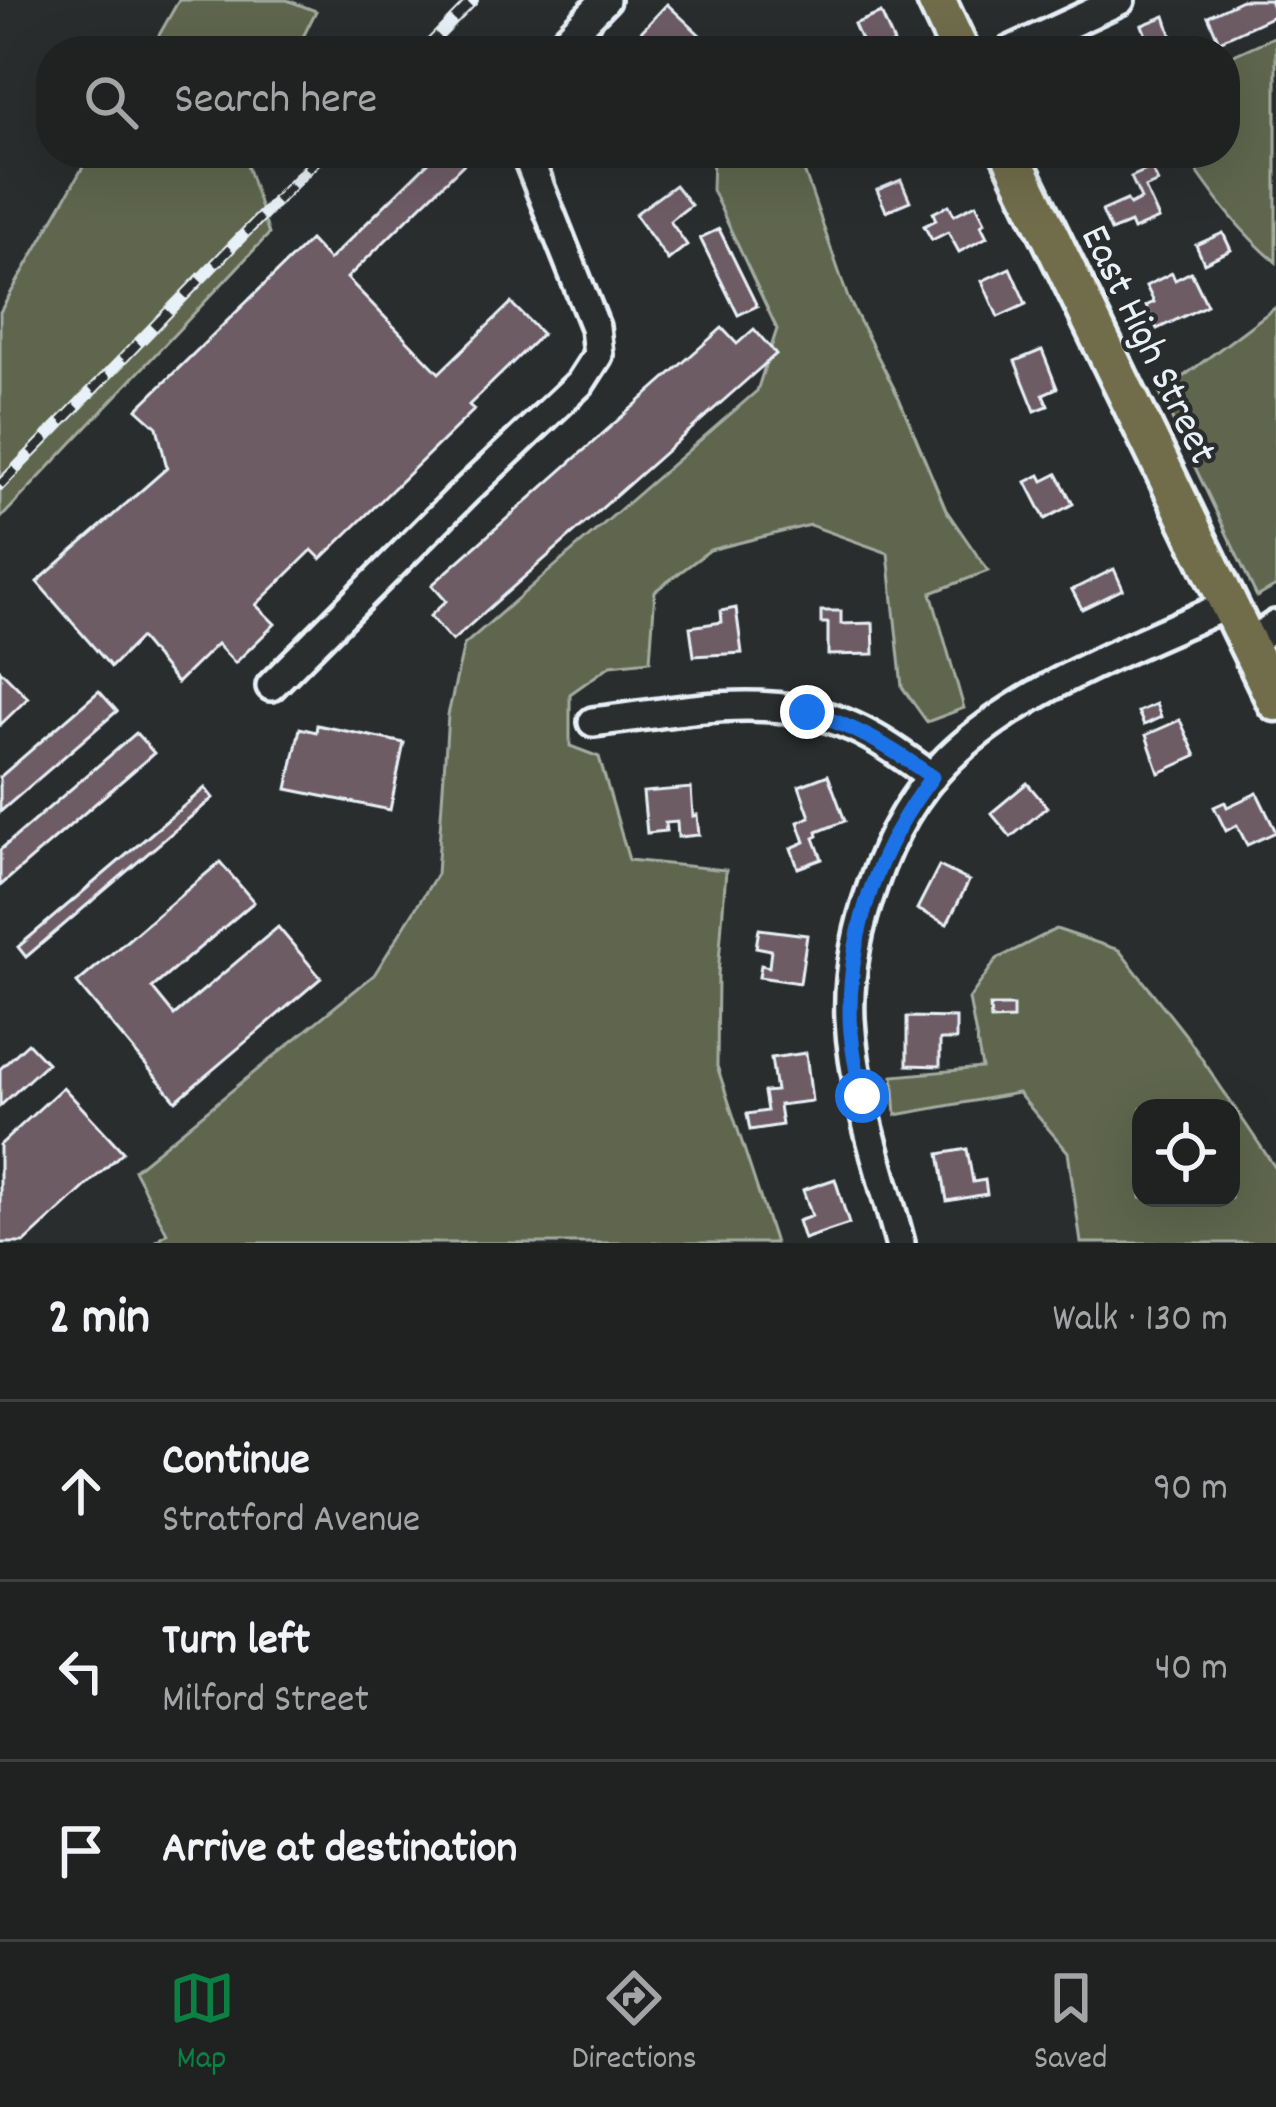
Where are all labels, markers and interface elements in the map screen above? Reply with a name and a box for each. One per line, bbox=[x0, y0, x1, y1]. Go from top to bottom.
search box bbox=[36, 36, 1240, 168]
icon: search bbox=[78, 69, 144, 135]
text: Search here bbox=[174, 70, 377, 134]
street label: East High Street bbox=[1062, 216, 1230, 476]
route end bbox=[780, 685, 834, 739]
route start bbox=[835, 1069, 889, 1123]
map controls bbox=[1132, 1099, 1240, 1207]
button: locate bbox=[1132, 1099, 1240, 1207]
text: 2 min bbox=[48, 1285, 150, 1357]
text: Walk · 130 m bbox=[1052, 1294, 1228, 1349]
text: Continue bbox=[162, 1431, 310, 1495]
icon: ahead bbox=[48, 1458, 114, 1524]
text: 90 m bbox=[1153, 1463, 1228, 1518]
text: Stratford Avenue bbox=[162, 1495, 420, 1550]
text: Turn left bbox=[162, 1611, 310, 1675]
icon: left bbox=[48, 1638, 114, 1704]
text: 40 m bbox=[1155, 1643, 1228, 1698]
text: Milford Street bbox=[162, 1675, 369, 1730]
icon: arrive bbox=[48, 1818, 114, 1884]
text: Arrive at destination bbox=[162, 1819, 517, 1883]
tab: Map bbox=[169, 1965, 235, 2084]
tab: Directions bbox=[572, 1965, 697, 2084]
tab: Saved bbox=[1034, 1965, 1107, 2084]

